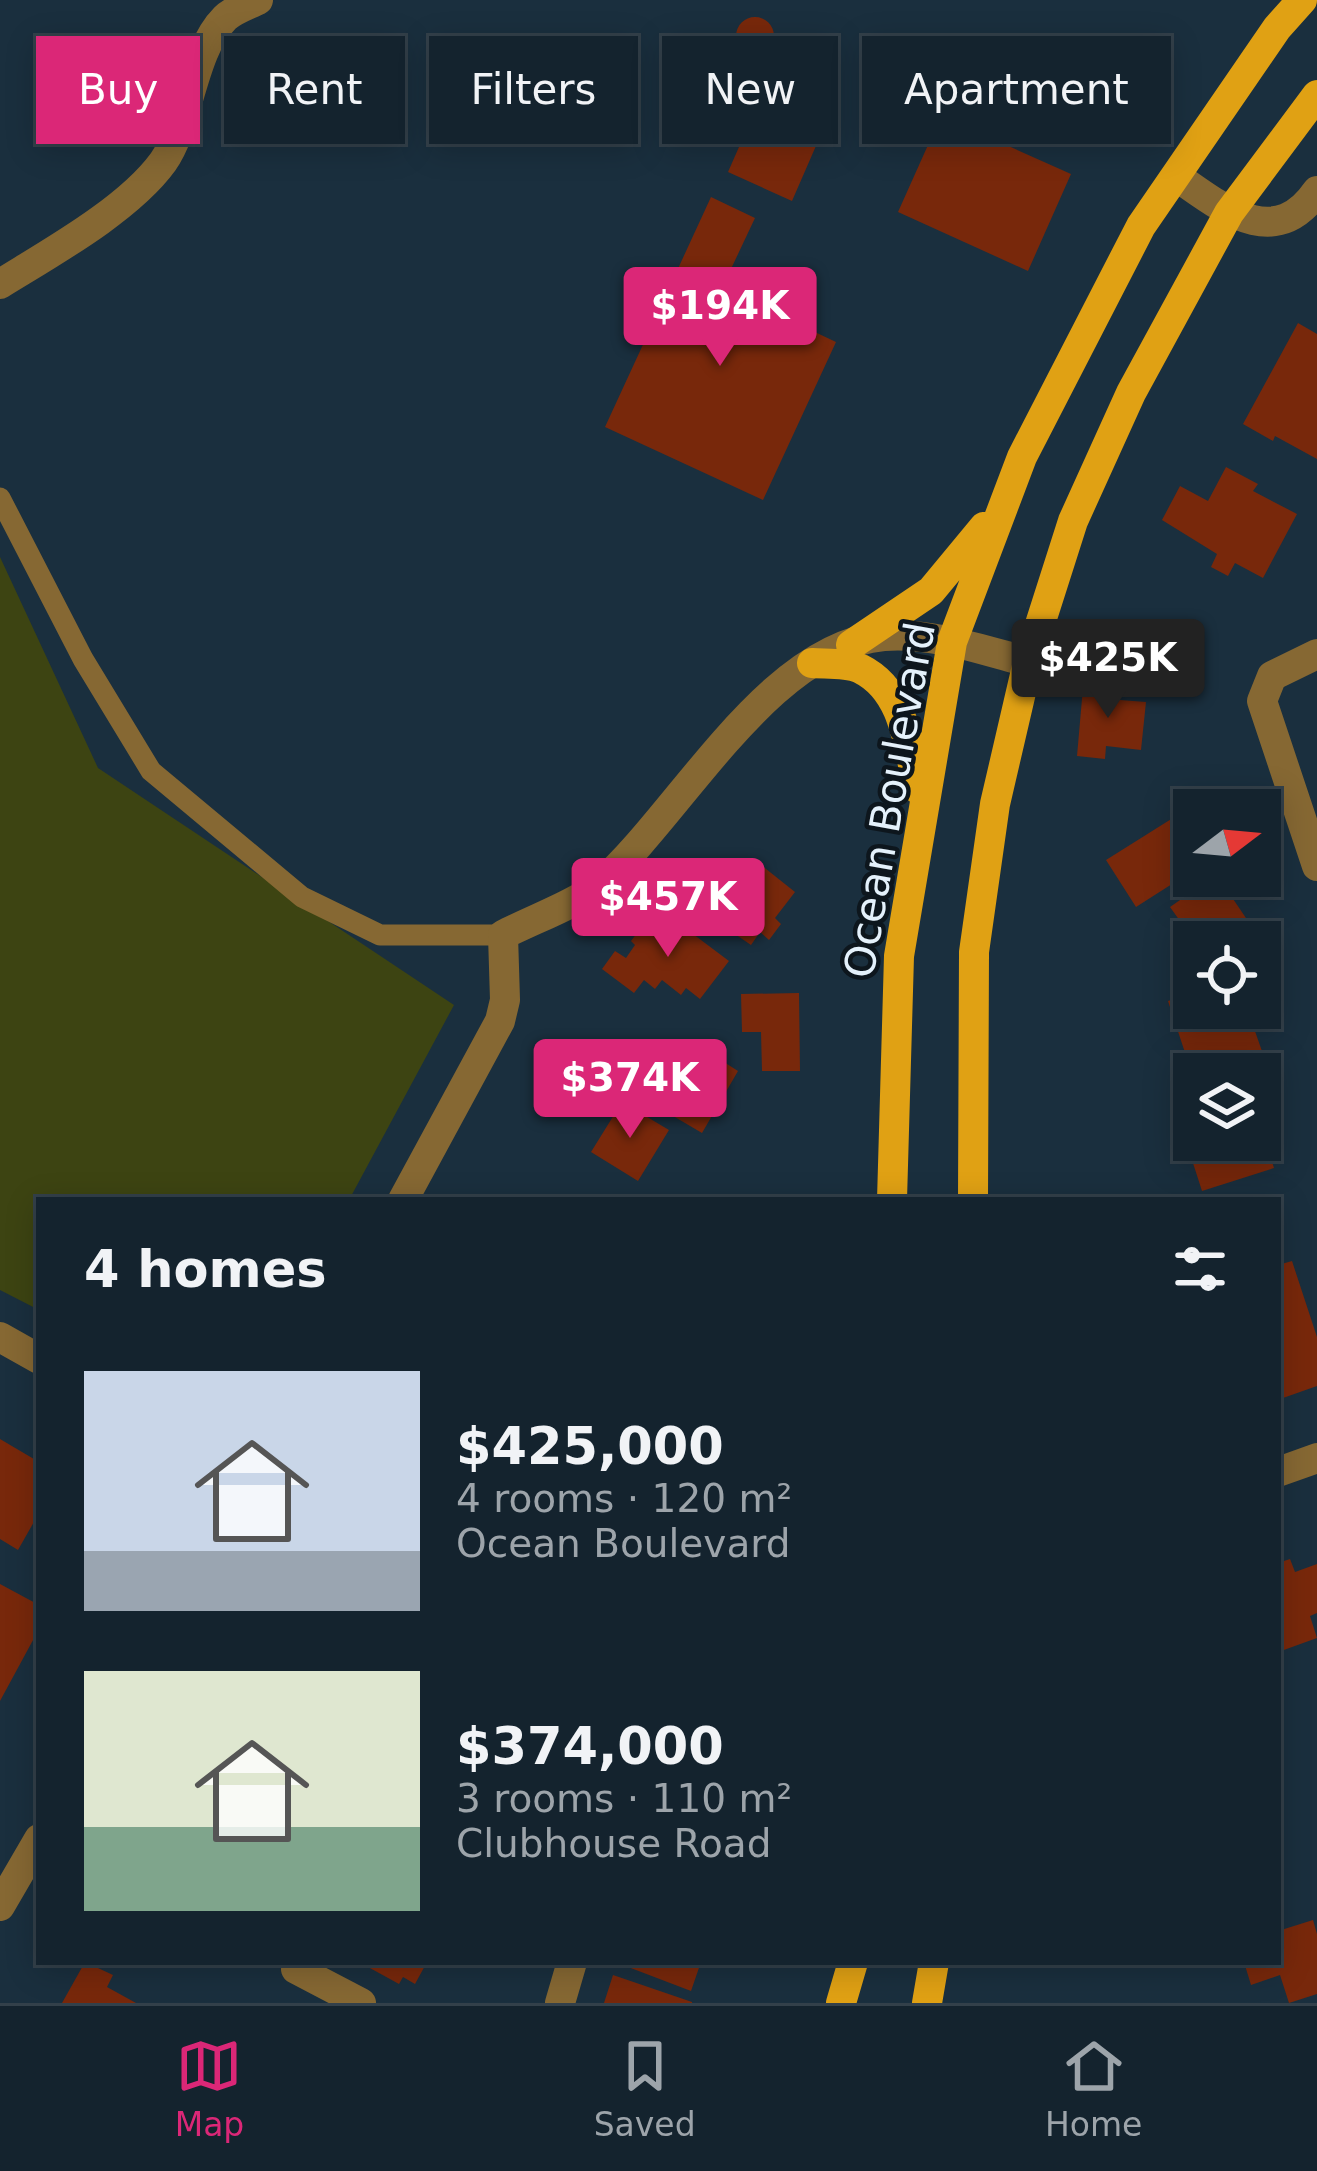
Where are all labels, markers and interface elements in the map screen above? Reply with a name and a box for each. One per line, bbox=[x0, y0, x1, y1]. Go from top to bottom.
chip: Buy bbox=[36, 36, 200, 144]
chip: Rent bbox=[224, 36, 405, 144]
chip: Filters bbox=[429, 36, 638, 144]
chip: New bbox=[662, 36, 838, 144]
chip: Apartment bbox=[862, 36, 1171, 144]
pin: $194K bbox=[636, 267, 804, 369]
text: $194K bbox=[651, 283, 789, 328]
street label: Ocean Boulevard bbox=[834, 619, 945, 982]
pin: $425K bbox=[1024, 619, 1192, 721]
text: $425K bbox=[1039, 635, 1177, 680]
north arrow bbox=[1173, 789, 1281, 897]
map controls bbox=[1173, 789, 1281, 1161]
pin: $457K bbox=[584, 858, 752, 960]
text: $457K bbox=[599, 874, 737, 919]
button: locate bbox=[1173, 921, 1281, 1029]
pin: $374K bbox=[546, 1039, 714, 1141]
button: layers bbox=[1173, 1053, 1281, 1161]
text: $374K bbox=[561, 1055, 699, 1100]
icon: filters bbox=[1167, 1236, 1233, 1302]
text: 4 homes bbox=[84, 1240, 327, 1299]
text: $425,000 bbox=[456, 1417, 724, 1476]
icon: home bbox=[180, 1419, 324, 1563]
text: 4 rooms · 120 m² bbox=[456, 1476, 792, 1521]
text: Ocean Boulevard bbox=[456, 1521, 790, 1566]
text: $374,000 bbox=[456, 1717, 724, 1776]
icon: home bbox=[180, 1719, 324, 1863]
text: 3 rooms · 110 m² bbox=[456, 1776, 792, 1821]
text: Clubhouse Road bbox=[456, 1821, 771, 1866]
tab: Map bbox=[175, 2033, 244, 2144]
tab: Saved bbox=[594, 2033, 696, 2144]
tab: Home bbox=[1045, 2033, 1142, 2144]

